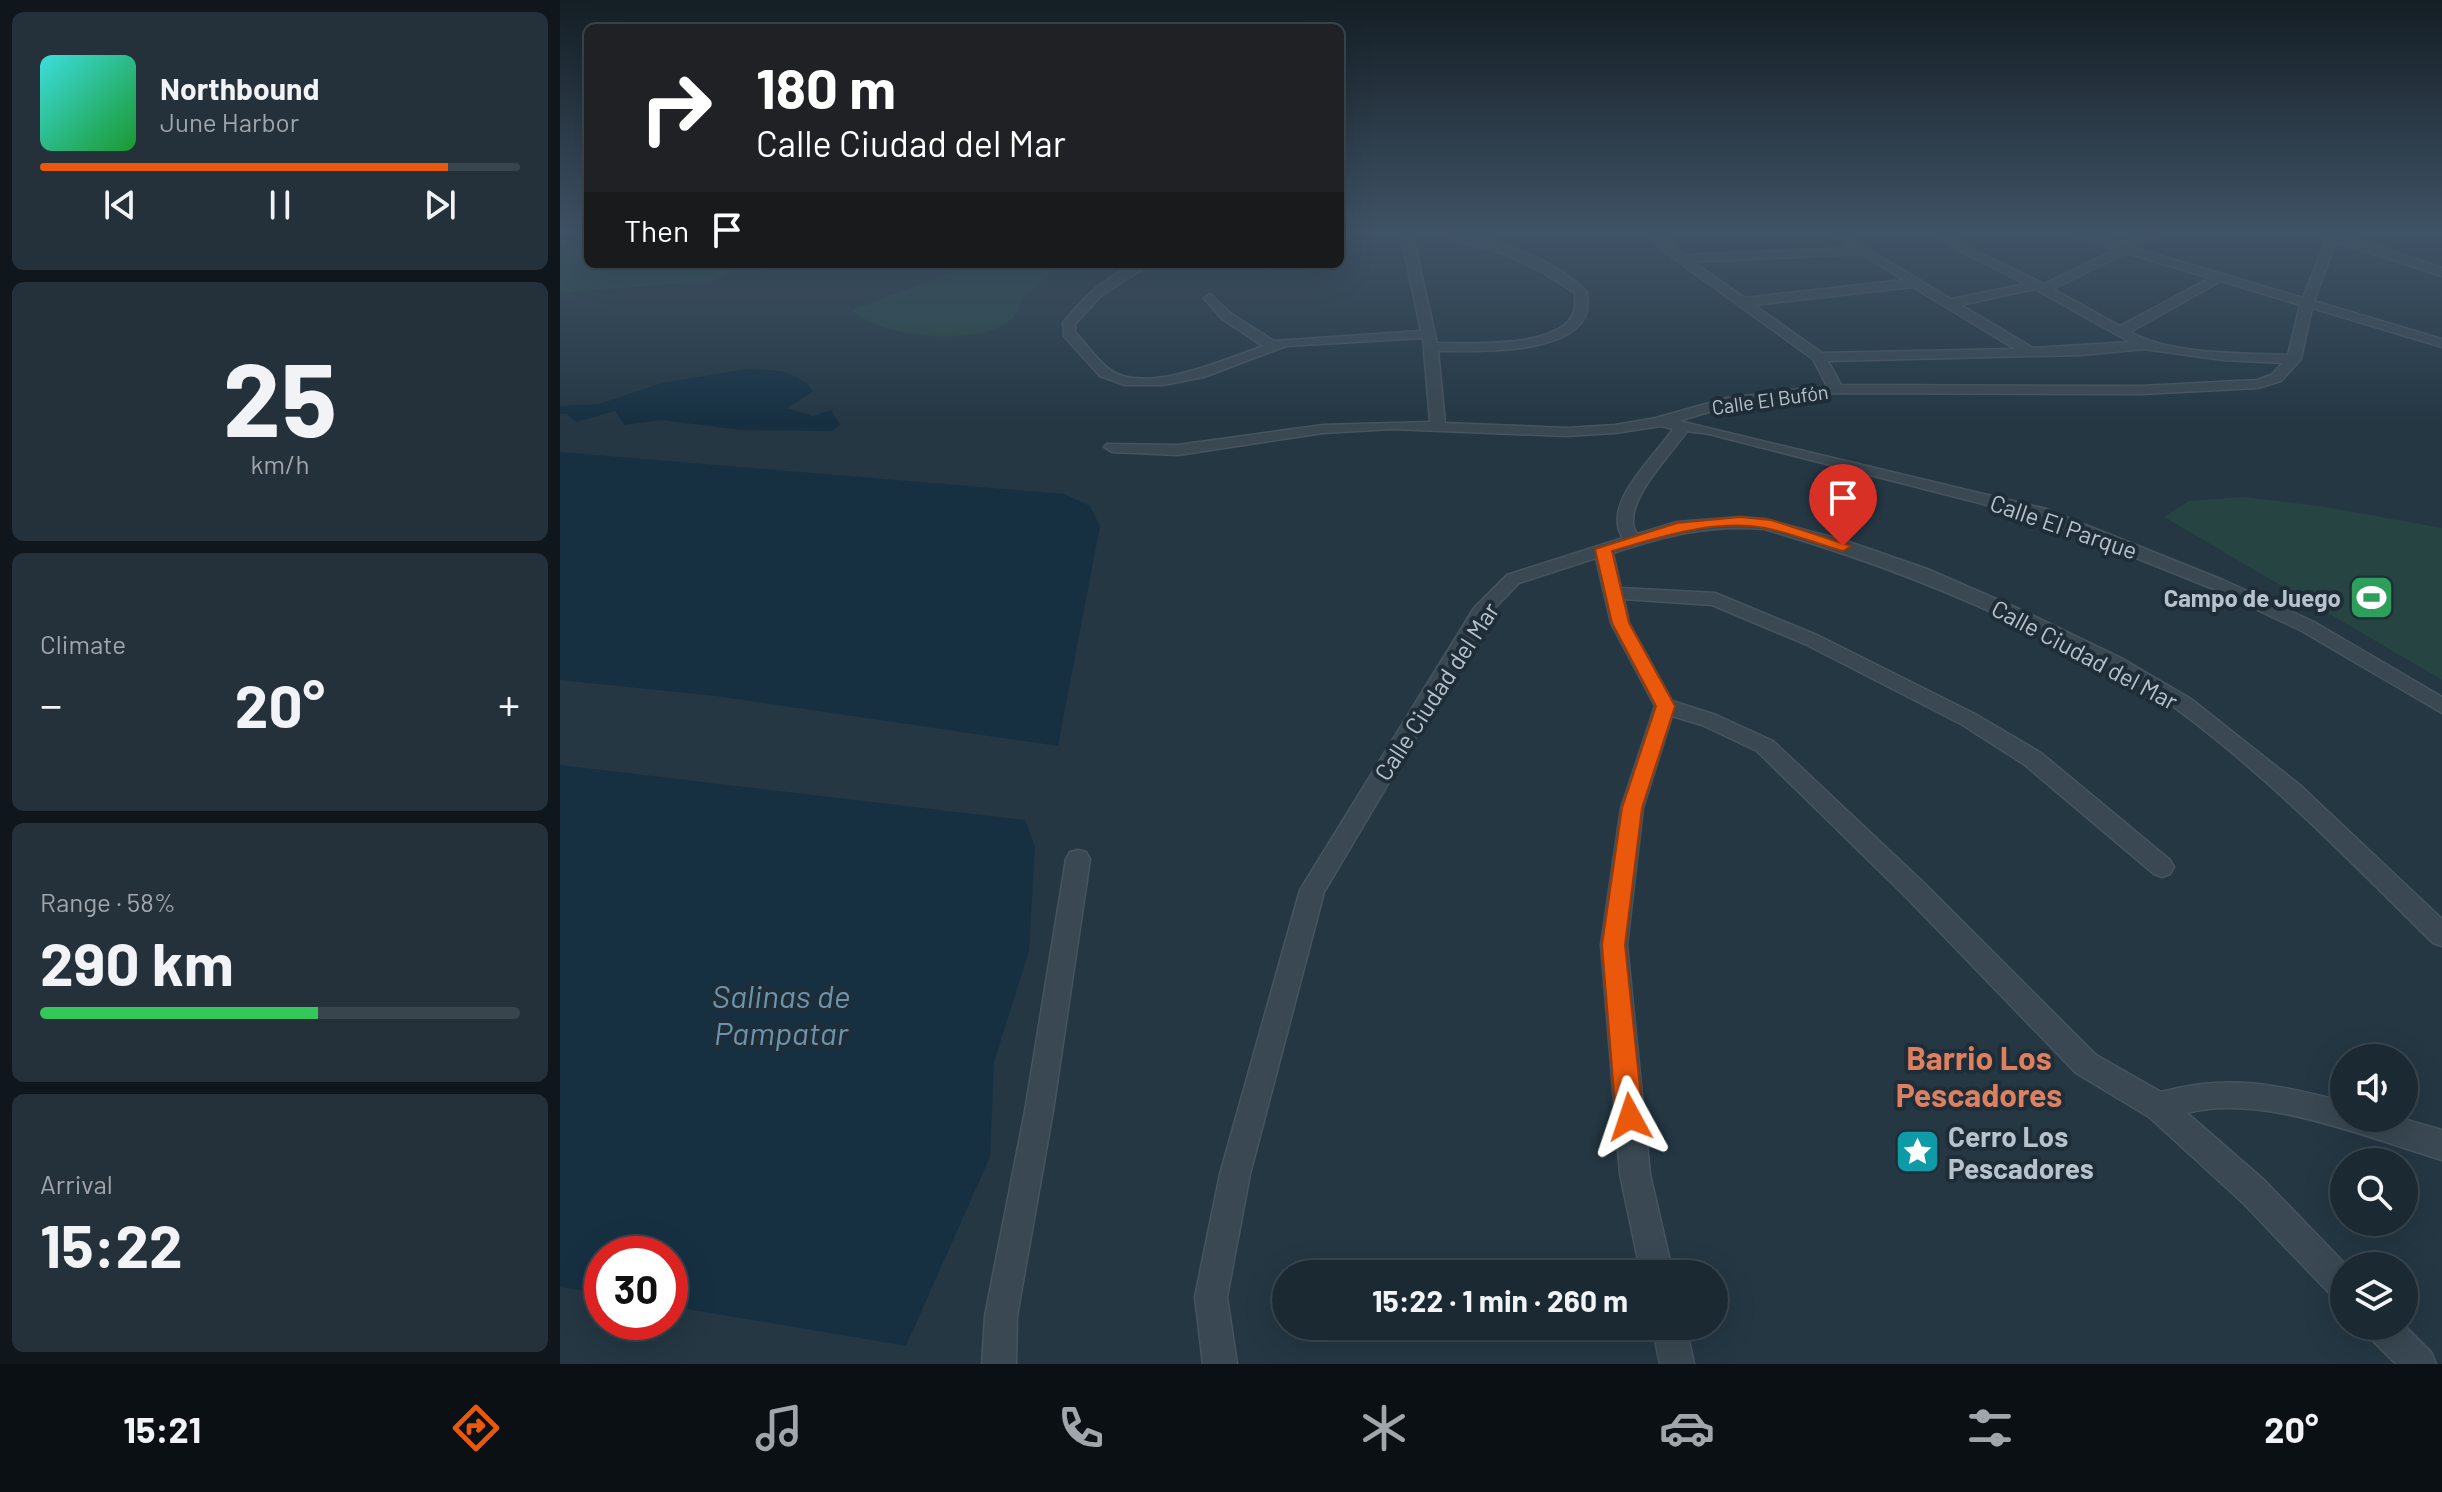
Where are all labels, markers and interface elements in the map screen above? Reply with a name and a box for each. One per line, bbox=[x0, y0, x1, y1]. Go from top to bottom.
text: 180 m bbox=[756, 53, 896, 120]
icon: right bbox=[624, 56, 728, 160]
text: Northbound bbox=[160, 70, 319, 106]
text: June Harbor bbox=[160, 106, 299, 137]
text: Calle Ciudad del Mar bbox=[756, 121, 1066, 164]
icon: previous bbox=[98, 183, 142, 227]
icon: pause bbox=[258, 183, 302, 227]
icon: next bbox=[418, 183, 462, 227]
icon: arrive bbox=[705, 208, 749, 252]
text: Then bbox=[624, 212, 689, 248]
text: 25 bbox=[223, 333, 337, 458]
street label: Calle El Bufón bbox=[1710, 379, 1830, 419]
text: km/h bbox=[251, 448, 309, 479]
pin bbox=[1809, 464, 1877, 546]
icon: arrive bbox=[1821, 476, 1865, 520]
street label: Calle El Parque bbox=[1987, 487, 2141, 565]
sports icon: Campo de Juego bbox=[2348, 573, 2396, 621]
place label: Campo de Juego bbox=[2164, 583, 2341, 612]
street label: Calle Ciudad del Mar bbox=[1987, 593, 2183, 715]
street label: Calle Ciudad del Mar bbox=[1368, 596, 1505, 785]
text: Climate bbox=[40, 628, 126, 659]
text: 20° bbox=[235, 668, 325, 740]
text: − bbox=[40, 677, 62, 730]
text: + bbox=[498, 677, 520, 730]
text: Range · 58% bbox=[40, 886, 176, 917]
text: 290 km bbox=[40, 926, 234, 998]
water label: Salinas de Pampatar bbox=[712, 976, 850, 1051]
district label: Barrio Los Pescadores bbox=[1896, 1038, 2062, 1113]
map controls bbox=[2330, 1044, 2418, 1340]
button: sound bbox=[2330, 1044, 2418, 1132]
position arrow bbox=[1588, 1075, 1672, 1159]
place label: Cerro Los Pescadores bbox=[1948, 1119, 2094, 1185]
place icon: Cerro Los Pescadores bbox=[1893, 1128, 1941, 1176]
button: search bbox=[2330, 1148, 2418, 1236]
text: Arrival bbox=[40, 1168, 113, 1199]
text: 15:22 bbox=[40, 1208, 183, 1280]
speed limit sign: 30 bbox=[584, 1236, 688, 1340]
button: layers bbox=[2330, 1252, 2418, 1340]
text: 15:22 · 1 min · 260 m bbox=[1372, 1282, 1628, 1318]
icon: directions bbox=[448, 1400, 504, 1456]
icon: music bbox=[751, 1400, 807, 1456]
icon: phone bbox=[1053, 1400, 1109, 1456]
icon: climate bbox=[1356, 1400, 1412, 1456]
icon: car bbox=[1659, 1400, 1715, 1456]
icon: filters bbox=[1962, 1400, 2018, 1456]
text: 15:21 bbox=[123, 1407, 201, 1450]
text: 20° bbox=[2264, 1407, 2319, 1450]

